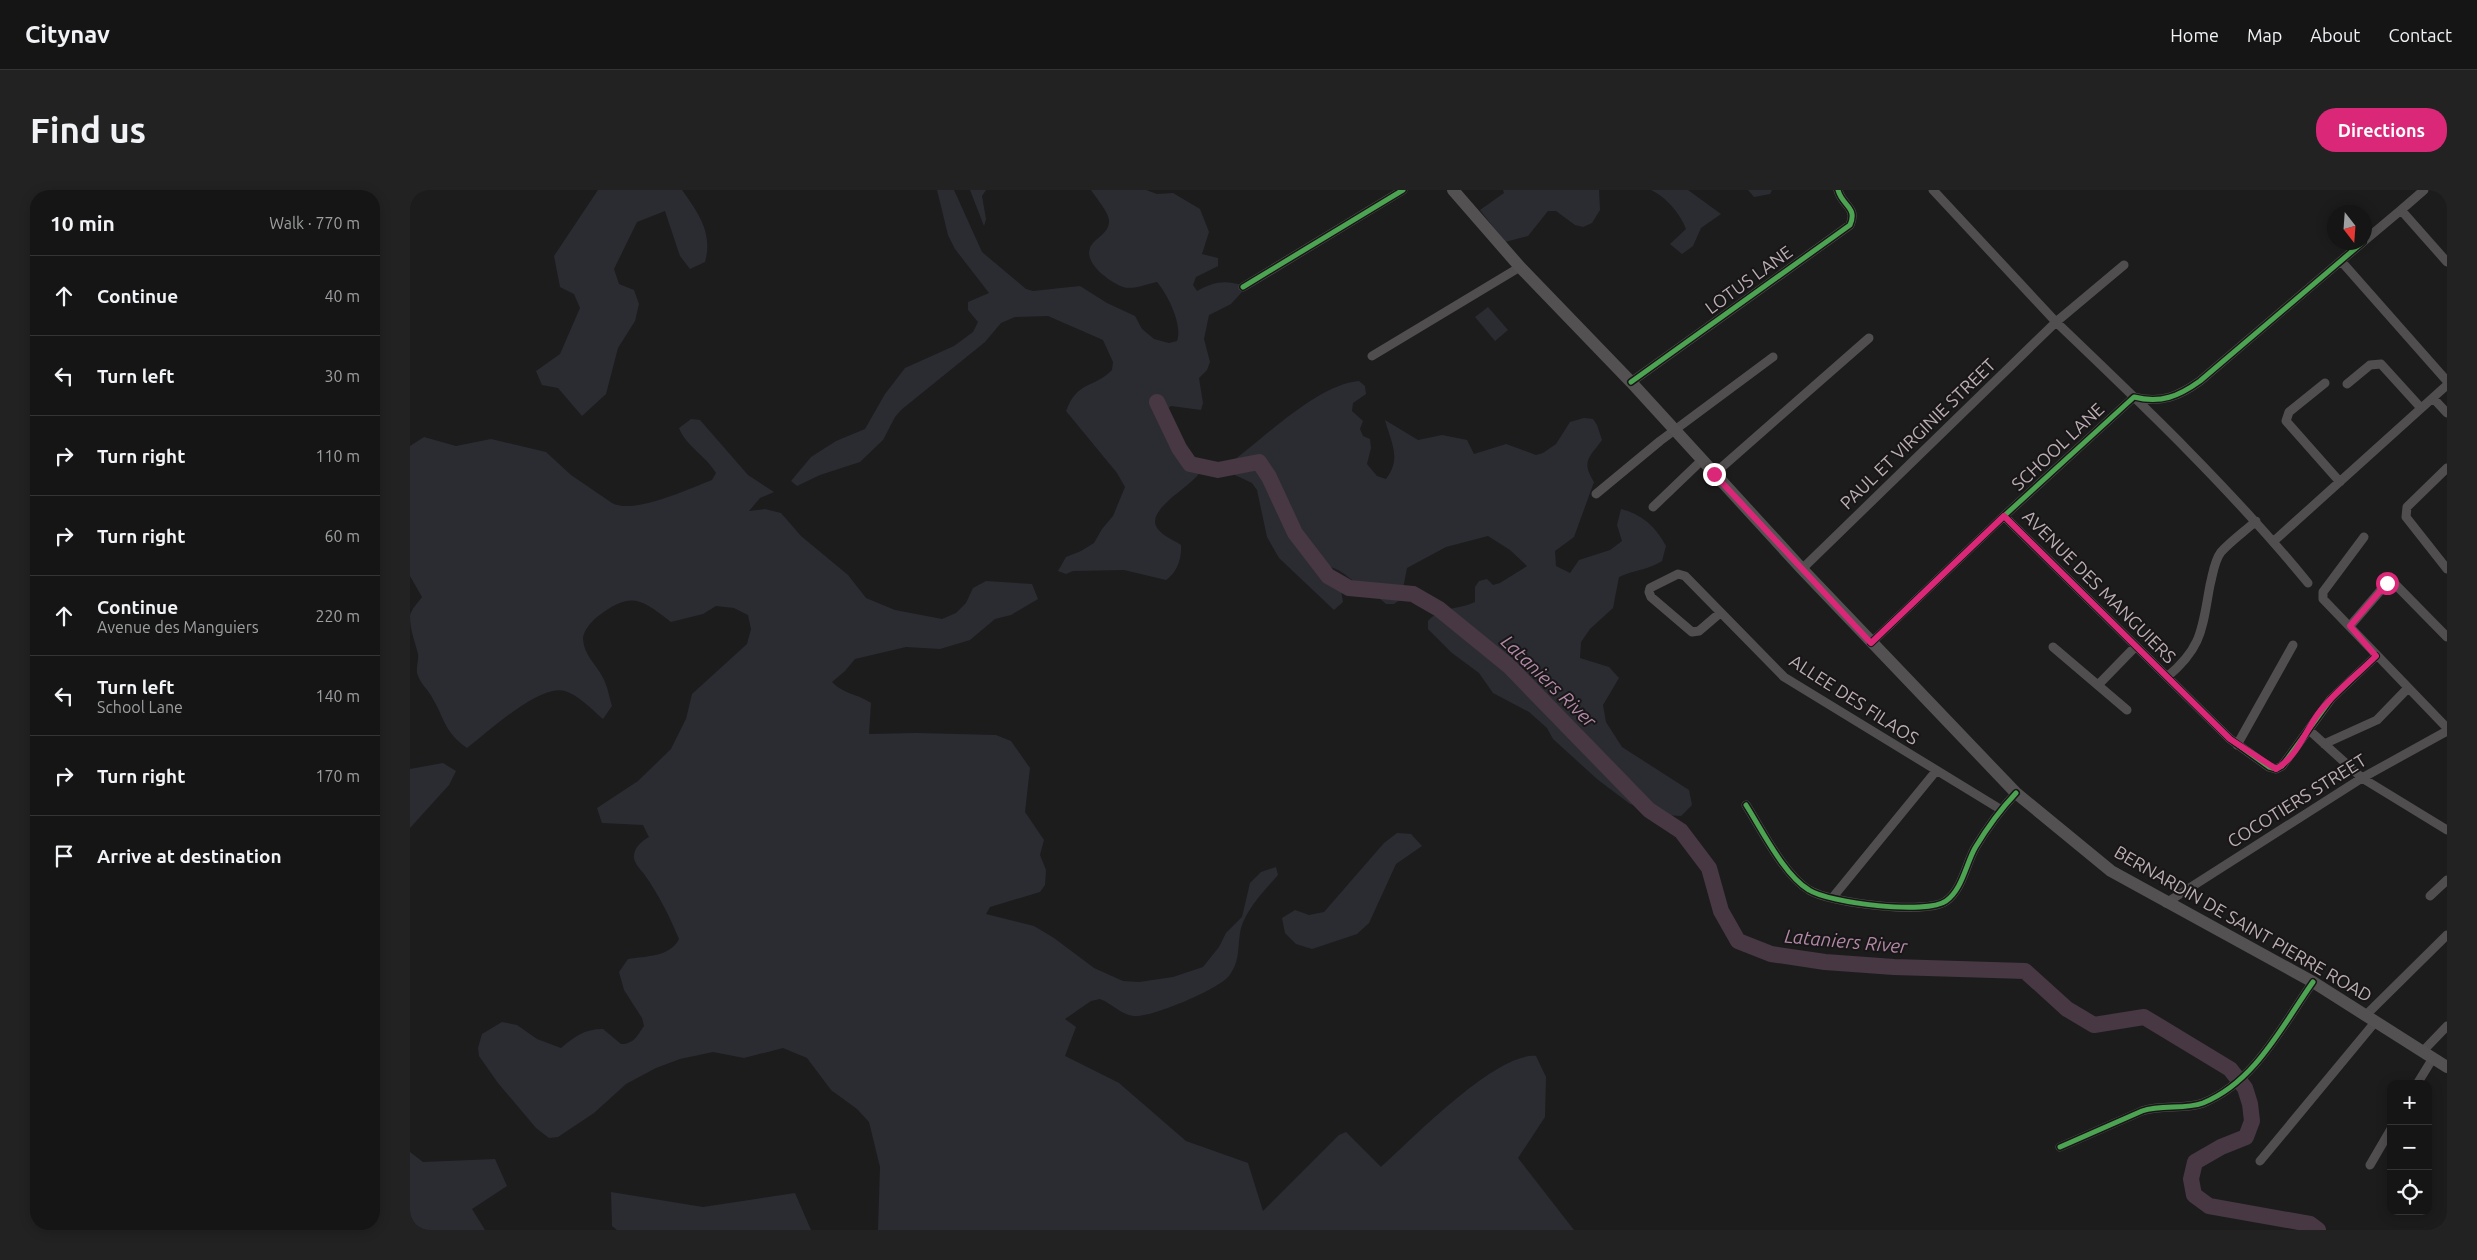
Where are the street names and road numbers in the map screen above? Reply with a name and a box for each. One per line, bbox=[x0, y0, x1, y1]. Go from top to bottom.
street label: LOTUS LANE bbox=[1701, 241, 1796, 317]
street label: PAUL ET VIRGINIE STREET bbox=[1836, 354, 1999, 513]
street label: SCHOOL LANE bbox=[2007, 399, 2107, 494]
street label: AVENUE DES MANGUIERS bbox=[2019, 506, 2180, 667]
street label: ALLEE DES FILAOS bbox=[1786, 650, 1923, 748]
street label: COCOTIERS STREET bbox=[2223, 749, 2369, 851]
street label: BERNARDIN DE SAINT PIERRE ROAD bbox=[2111, 841, 2376, 1005]

